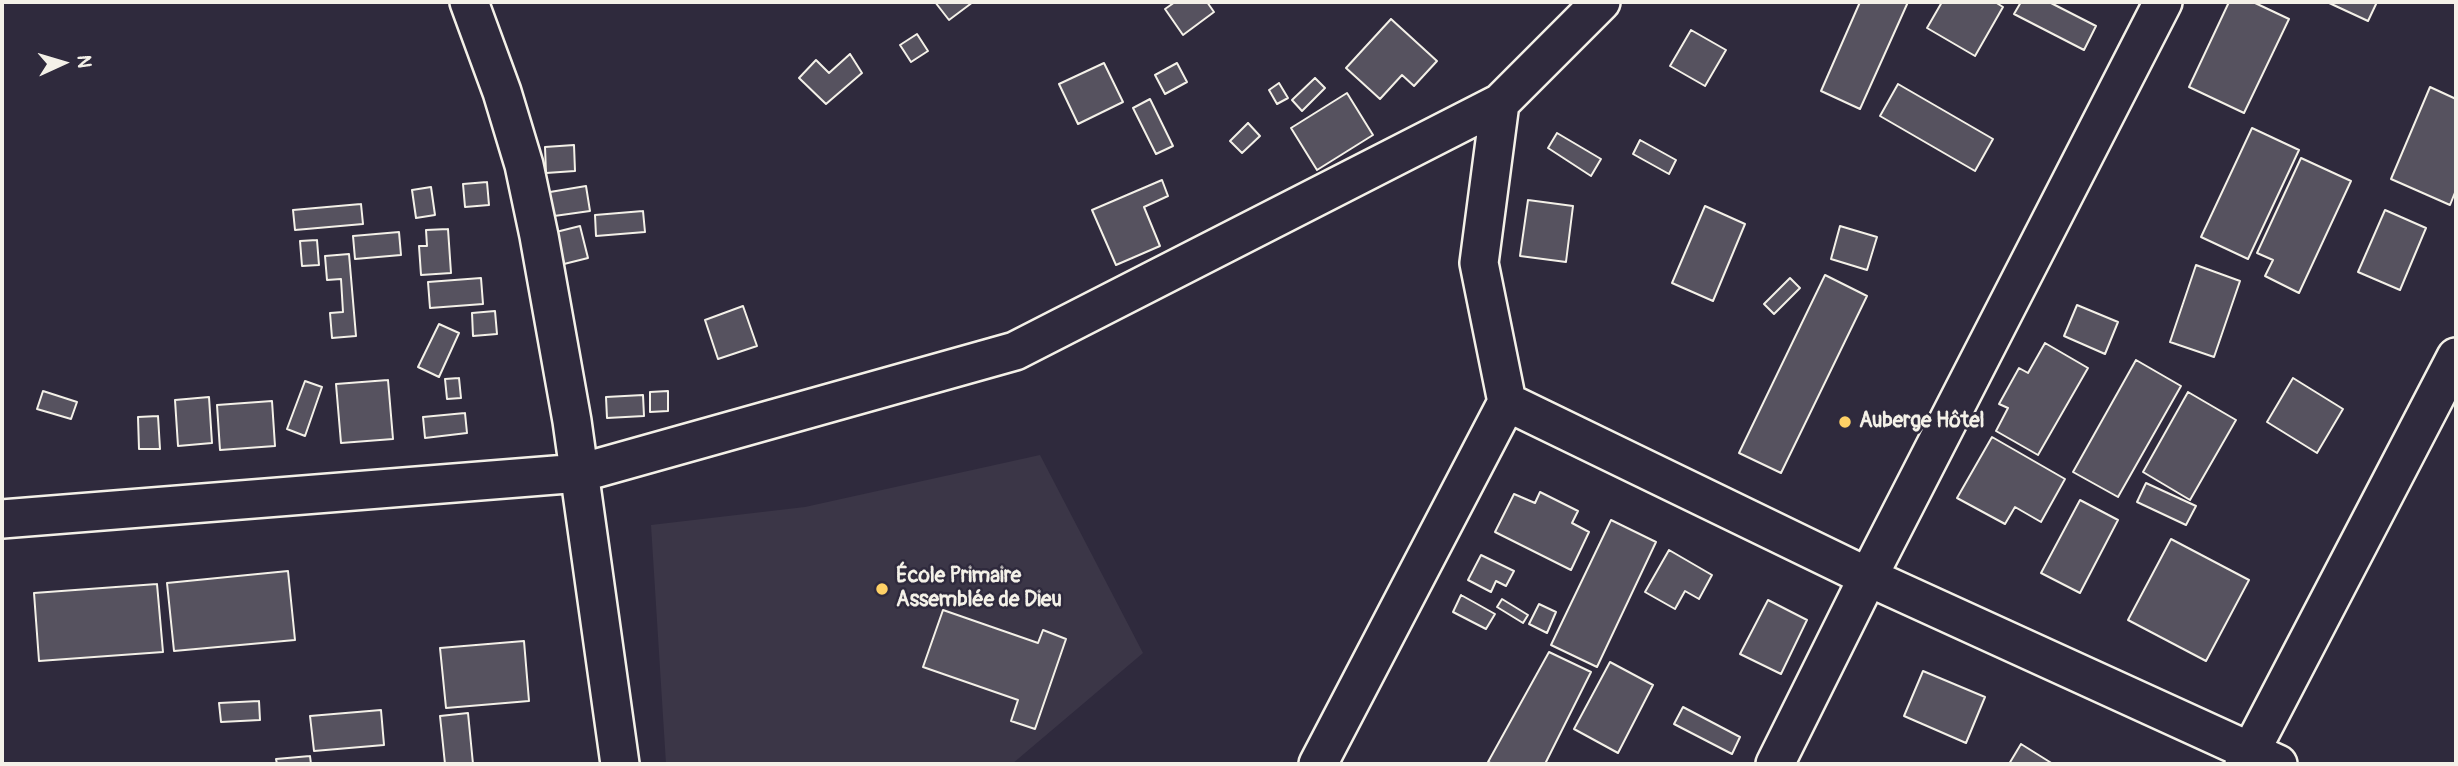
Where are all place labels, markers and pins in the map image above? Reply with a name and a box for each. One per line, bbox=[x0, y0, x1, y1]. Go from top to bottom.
place label: Auberge Hôtel bbox=[1859, 409, 1985, 435]
marker: Auberge Hôtel bbox=[1837, 414, 1853, 430]
place label: École Primaire Assemblée de Dieu bbox=[896, 564, 1062, 614]
marker: École Primaire Assemblée de Dieu bbox=[874, 581, 890, 597]

